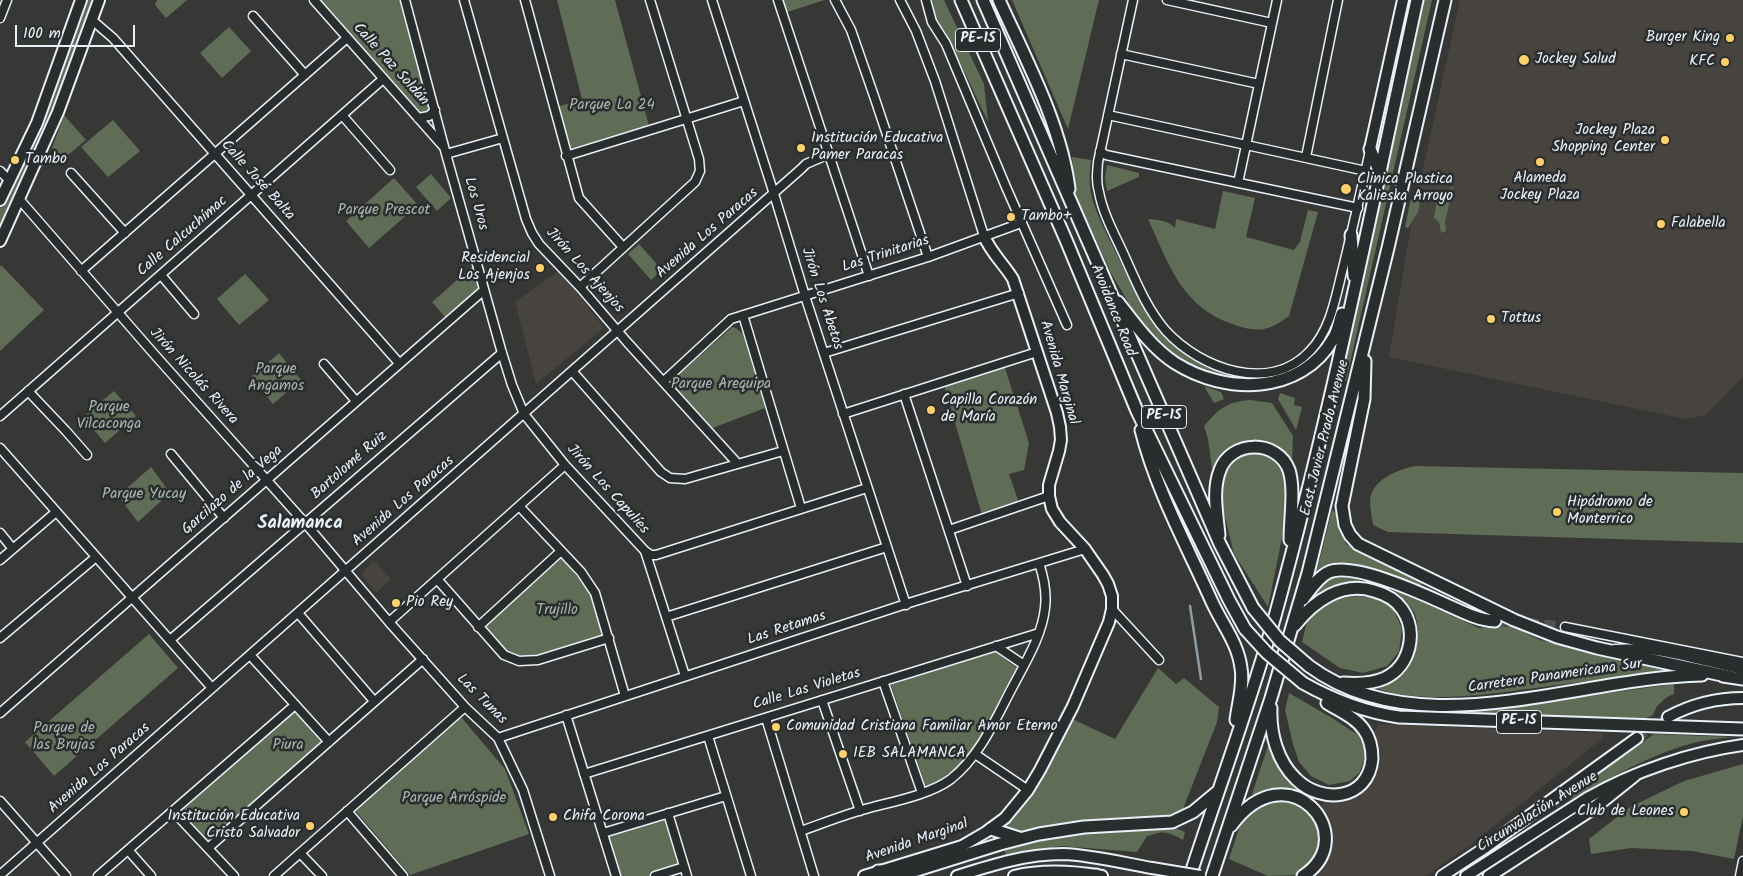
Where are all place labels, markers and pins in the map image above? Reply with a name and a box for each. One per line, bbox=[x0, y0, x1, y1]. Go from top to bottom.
place label: Burger King bbox=[1646, 29, 1720, 47]
marker: Burger King bbox=[1724, 32, 1736, 44]
place label: Jockey Salud bbox=[1535, 51, 1616, 69]
marker: Jockey Salud bbox=[1517, 53, 1531, 67]
place label: KFC bbox=[1689, 53, 1715, 71]
marker: KFC bbox=[1719, 56, 1731, 68]
place label: Jockey Plaza Shopping Center bbox=[1552, 122, 1655, 157]
place label: Institución Educativa Pamer Paracas bbox=[811, 130, 943, 165]
marker: Jockey Plaza Shopping Center bbox=[1659, 134, 1671, 146]
marker: Institución Educativa Pamer Paracas bbox=[795, 142, 807, 154]
place label: Tambo bbox=[25, 151, 67, 169]
marker: Tambo bbox=[9, 154, 21, 166]
marker: Alameda Jockey Plaza bbox=[1534, 156, 1546, 168]
place label: Alameda Jockey Plaza bbox=[1500, 170, 1580, 205]
place label: Clinica Plastica Kalieska Arroyo bbox=[1357, 171, 1453, 206]
marker: Clinica Plastica Kalieska Arroyo bbox=[1339, 182, 1353, 196]
place label: Tambo+ bbox=[1021, 208, 1072, 226]
marker: Tambo+ bbox=[1005, 211, 1017, 223]
place label: Falabella bbox=[1671, 215, 1726, 233]
marker: Falabella bbox=[1655, 218, 1667, 230]
place label: Residencial Los Ajenjos bbox=[458, 250, 530, 285]
marker: Residencial Los Ajenjos bbox=[534, 262, 546, 274]
place label: Tottus bbox=[1501, 310, 1541, 328]
marker: Tottus bbox=[1485, 313, 1497, 325]
place label: Capilla Corazón de María bbox=[941, 392, 1037, 427]
marker: Capilla Corazón de María bbox=[925, 404, 937, 416]
place label: Hipódromo de Monterrico bbox=[1567, 494, 1653, 529]
marker: Hipódromo de Monterrico bbox=[1551, 506, 1563, 518]
place label: Pio Rey bbox=[406, 594, 453, 612]
marker: Pio Rey bbox=[390, 597, 402, 609]
place label: Comunidad Cristiana Familiar Amor Eterno bbox=[786, 718, 1057, 736]
marker: Comunidad Cristiana Familiar Amor Eterno bbox=[770, 721, 782, 733]
place label: IEB SALAMANCA bbox=[853, 745, 966, 763]
marker: IEB SALAMANCA bbox=[837, 748, 849, 760]
place label: Club de Leones bbox=[1577, 803, 1674, 821]
marker: Club de Leones bbox=[1678, 806, 1690, 818]
place label: Institución Educativa Cristo Salvador bbox=[168, 808, 300, 843]
place label: Chifa Corona bbox=[563, 808, 645, 826]
marker: Chifa Corona bbox=[547, 811, 559, 823]
marker: Institución Educativa Cristo Salvador bbox=[304, 820, 316, 832]

